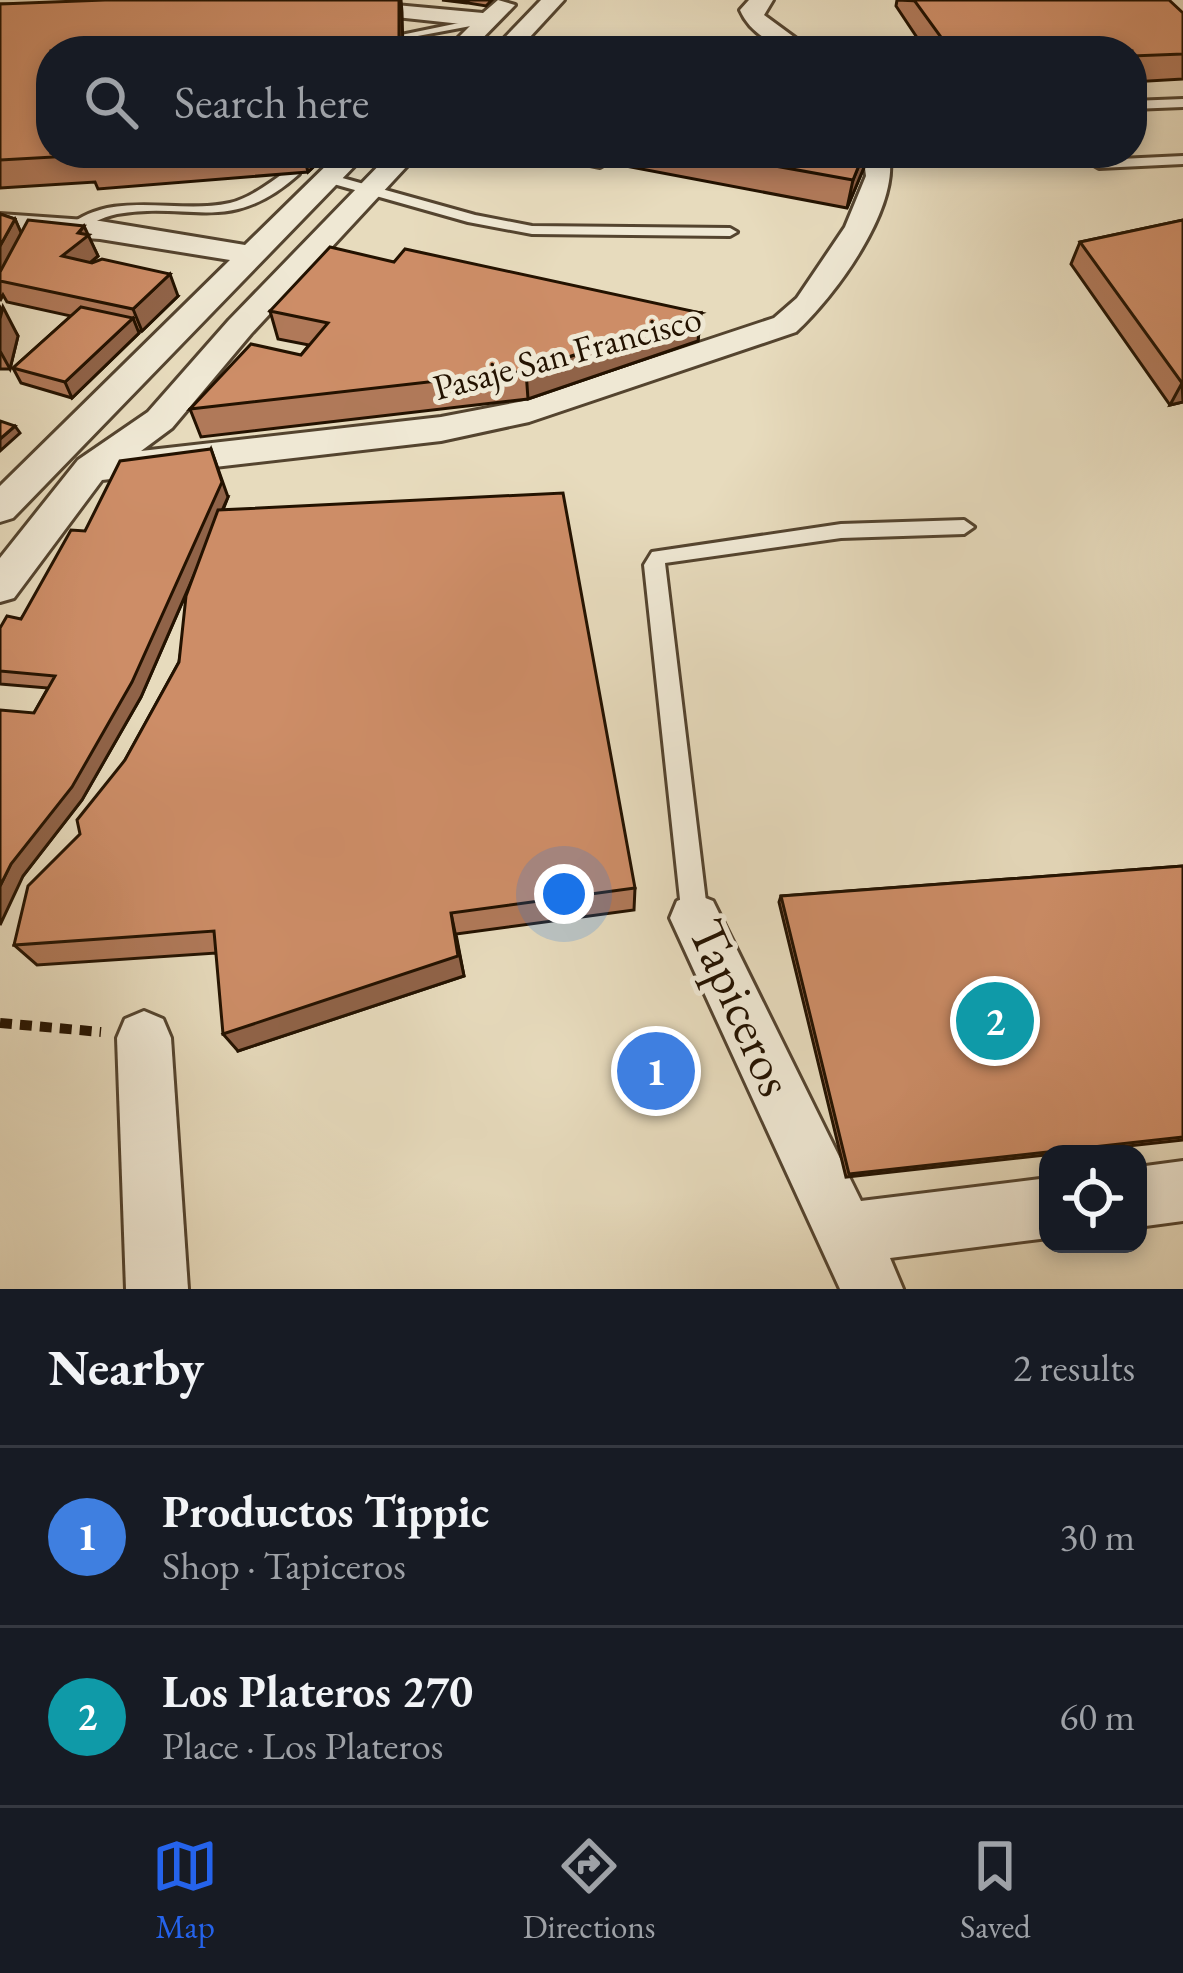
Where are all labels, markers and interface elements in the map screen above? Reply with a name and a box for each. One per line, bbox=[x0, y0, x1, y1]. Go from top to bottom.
search box bbox=[36, 36, 1147, 168]
icon: search bbox=[78, 69, 144, 135]
text: Search here bbox=[174, 73, 369, 131]
street label: Pasaje San Francisco bbox=[428, 294, 706, 411]
your location bbox=[534, 864, 594, 924]
street label: Tapiceros bbox=[674, 908, 810, 1106]
pin: 2 bbox=[956, 976, 1034, 1066]
pin: 1 bbox=[617, 1026, 695, 1116]
map controls bbox=[1039, 1145, 1147, 1253]
button: locate bbox=[1039, 1145, 1147, 1253]
text: Nearby bbox=[48, 1334, 204, 1400]
text: 2 results bbox=[1013, 1342, 1135, 1393]
text: Productos Tippic bbox=[162, 1482, 489, 1540]
text: 1 bbox=[77, 1511, 97, 1562]
text: 30 m bbox=[1059, 1511, 1135, 1562]
text: Shop · Tapiceros bbox=[162, 1540, 406, 1591]
text: Los Plateros 270 bbox=[162, 1662, 473, 1720]
text: 2 bbox=[77, 1691, 97, 1742]
text: 60 m bbox=[1059, 1691, 1135, 1742]
text: Place · Los Plateros bbox=[162, 1720, 443, 1771]
tab: Map bbox=[152, 1833, 218, 1948]
tab: Directions bbox=[523, 1833, 656, 1948]
tab: Saved bbox=[960, 1833, 1031, 1948]

